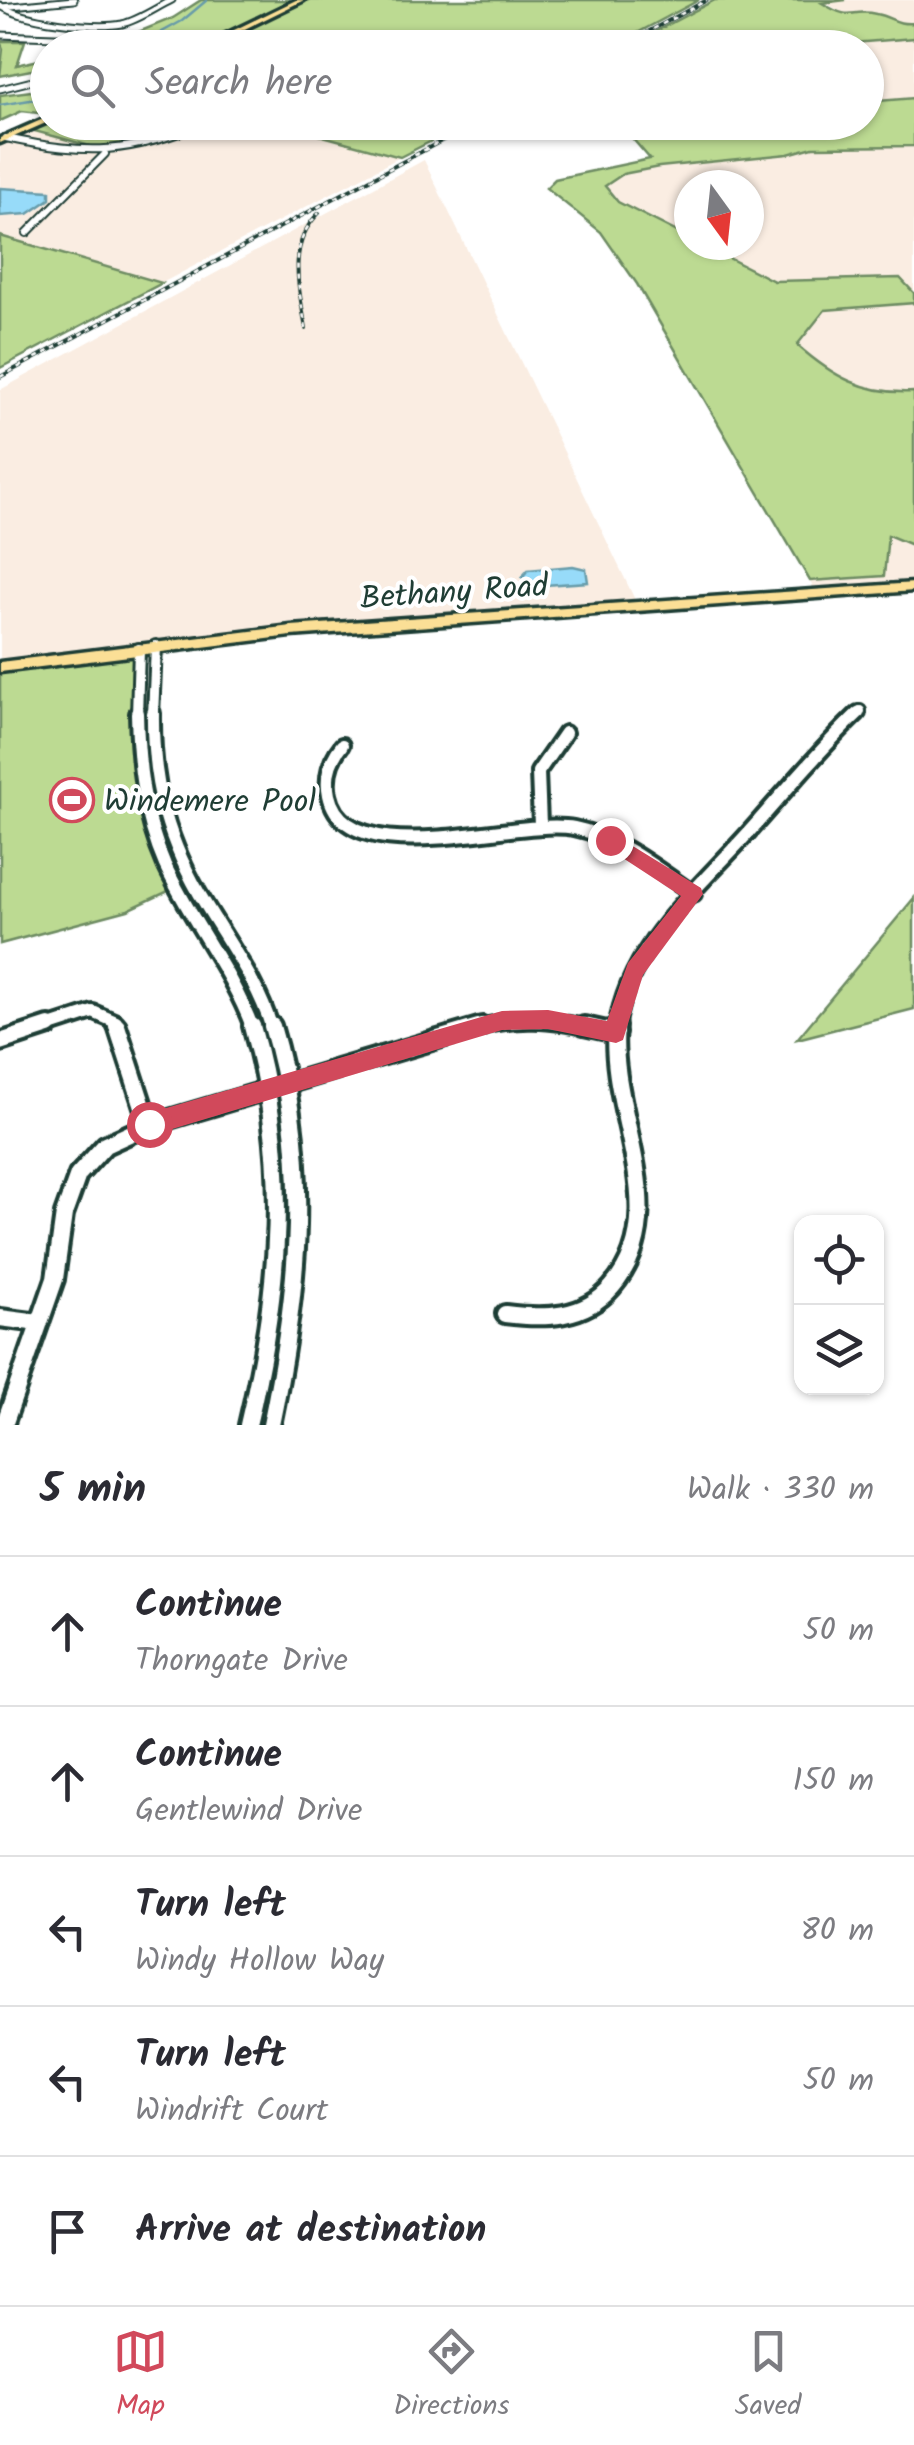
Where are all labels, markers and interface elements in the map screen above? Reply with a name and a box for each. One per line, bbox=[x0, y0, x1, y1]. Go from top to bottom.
search box bbox=[30, 30, 884, 140]
text: Search here bbox=[145, 55, 332, 115]
icon: search bbox=[65, 58, 120, 113]
north arrow bbox=[674, 170, 764, 260]
street label: Bethany Road bbox=[358, 561, 551, 626]
sports icon: Windemere Pool bbox=[49, 777, 95, 823]
place label: Windemere Pool bbox=[104, 777, 316, 828]
route end bbox=[588, 818, 634, 864]
route start bbox=[127, 1102, 173, 1148]
map controls bbox=[794, 1215, 884, 1395]
button: locate bbox=[794, 1215, 884, 1305]
button: layers bbox=[794, 1305, 884, 1395]
text: 5 min bbox=[40, 1457, 146, 1524]
text: Walk · 330 m bbox=[687, 1465, 874, 1516]
text: Continue bbox=[135, 1576, 282, 1636]
icon: ahead bbox=[40, 1604, 95, 1659]
text: 50 m bbox=[803, 1606, 874, 1657]
text: Thorngate Drive bbox=[135, 1636, 348, 1687]
text: Continue bbox=[135, 1726, 282, 1786]
icon: ahead bbox=[40, 1754, 95, 1809]
text: 150 m bbox=[792, 1756, 874, 1807]
text: Gentlewind Drive bbox=[135, 1786, 362, 1837]
text: Turn left bbox=[135, 1876, 286, 1936]
icon: left bbox=[40, 1904, 95, 1959]
text: 80 m bbox=[800, 1906, 874, 1957]
text: Windy Hollow Way bbox=[135, 1936, 384, 1987]
text: Turn left bbox=[135, 2026, 286, 2086]
icon: left bbox=[40, 2054, 95, 2109]
text: 50 m bbox=[803, 2056, 874, 2107]
text: Windrift Court bbox=[135, 2086, 328, 2137]
text: Arrive at destination bbox=[135, 2201, 486, 2261]
icon: arrive bbox=[40, 2204, 95, 2259]
tab: Map bbox=[113, 2324, 168, 2429]
tab: Directions bbox=[393, 2324, 509, 2429]
tab: Saved bbox=[735, 2324, 801, 2429]

